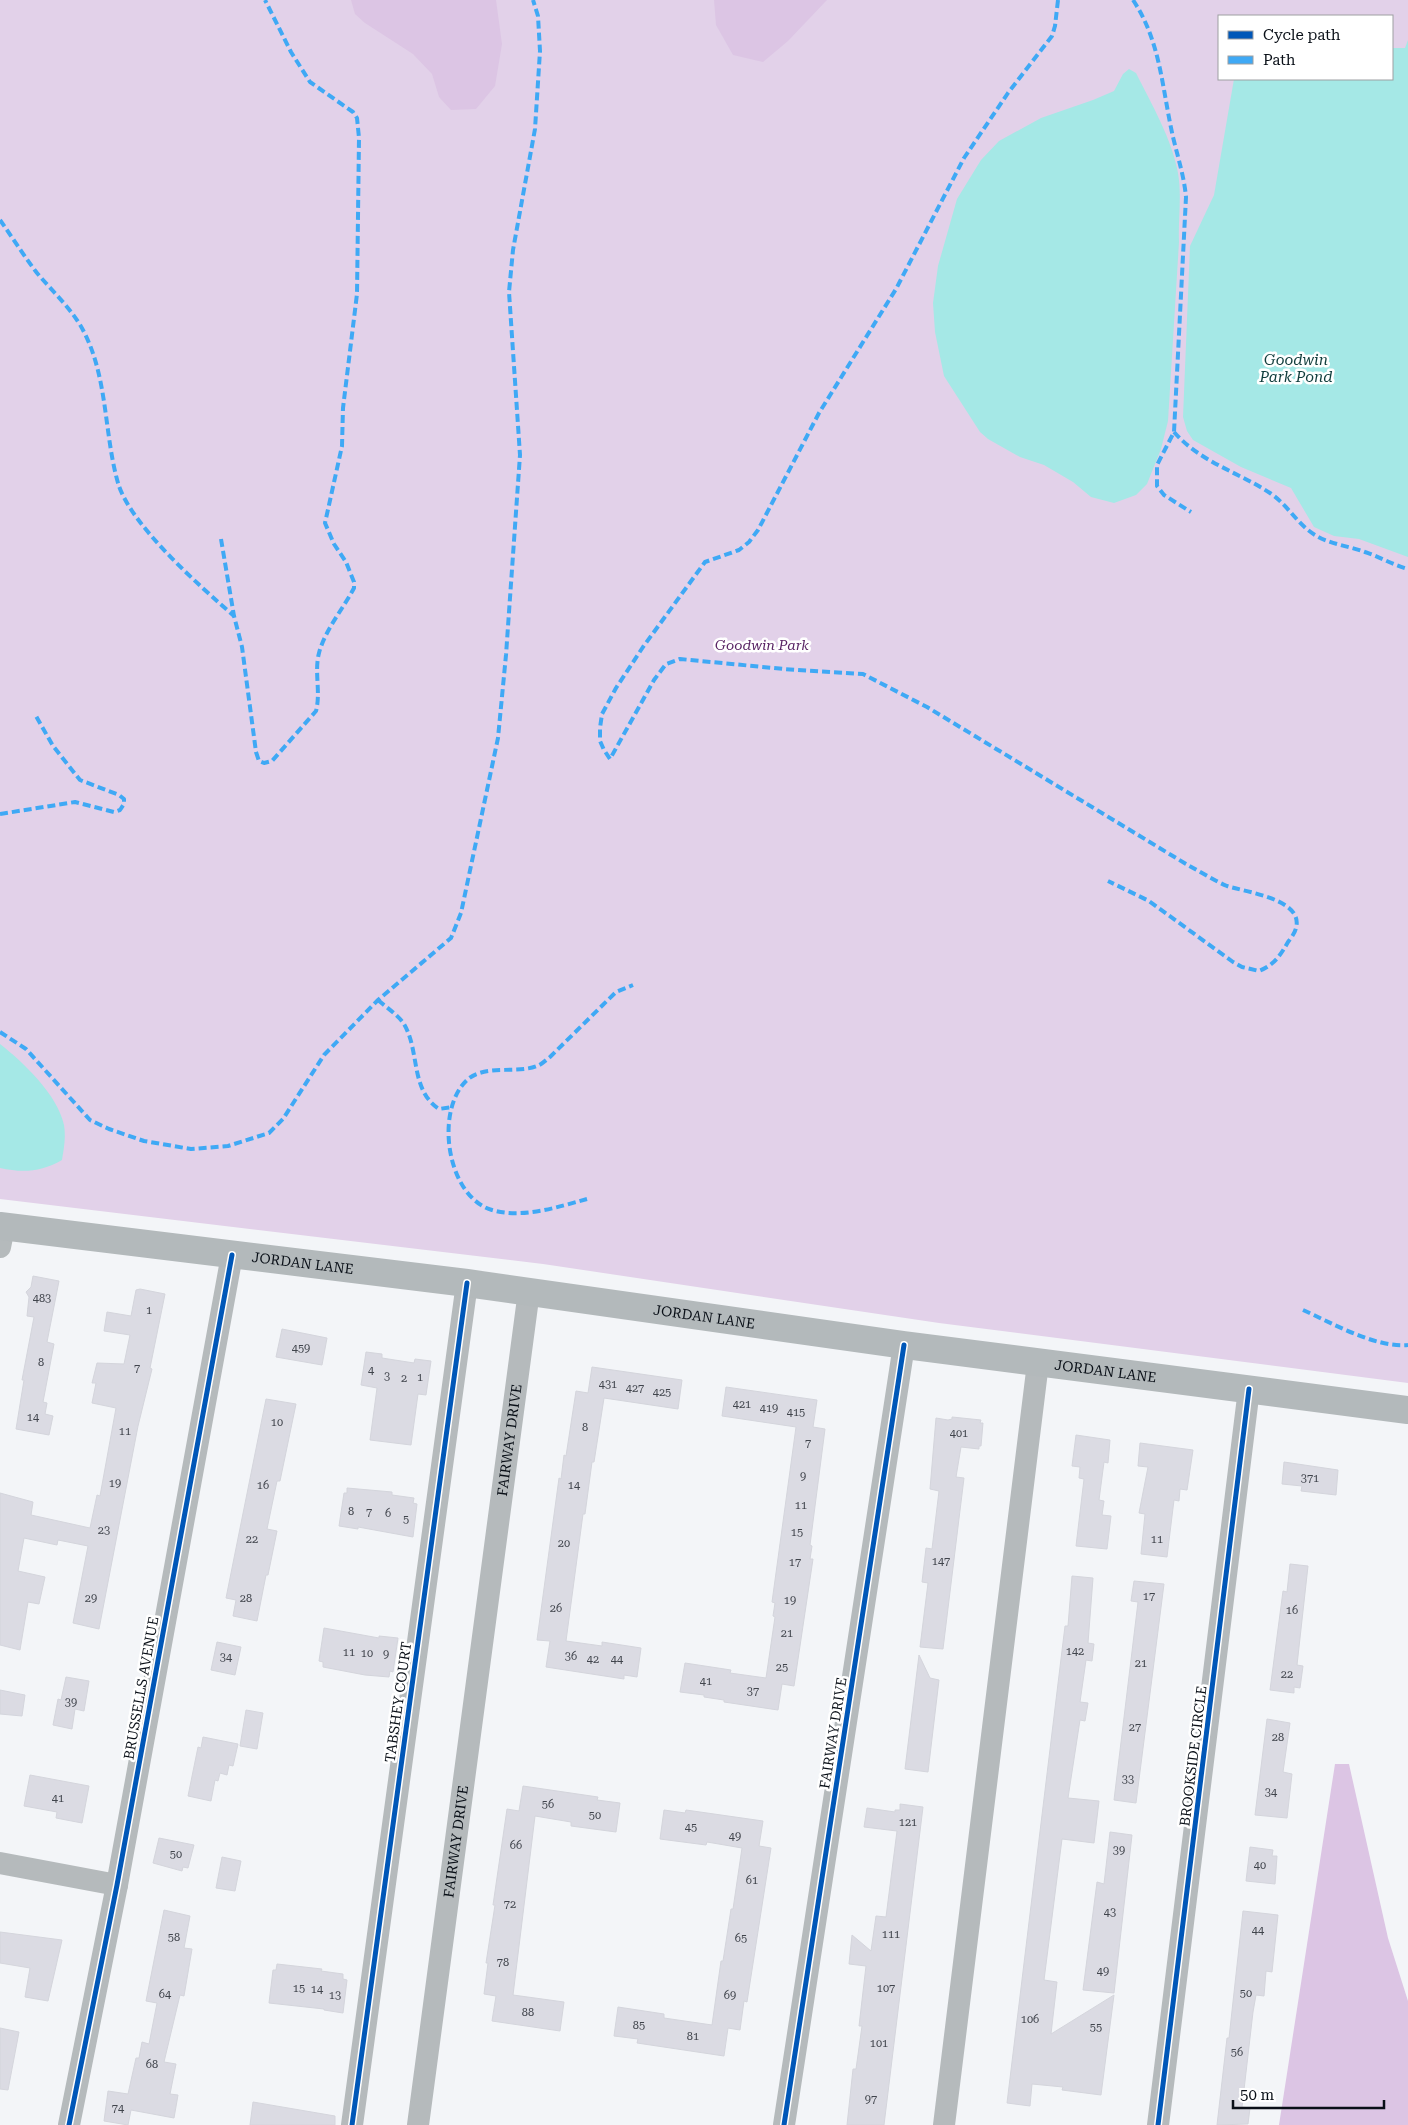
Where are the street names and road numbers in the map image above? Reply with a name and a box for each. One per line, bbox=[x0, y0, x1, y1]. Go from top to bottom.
street label: JORDAN LANE bbox=[251, 1249, 355, 1277]
street label: JORDAN LANE bbox=[652, 1302, 756, 1332]
street label: JORDAN LANE bbox=[1054, 1356, 1157, 1385]
street label: FAIRWAY DRIVE bbox=[494, 1383, 525, 1497]
street label: BRUSSELLS AVENUE bbox=[121, 1615, 161, 1761]
street label: TABSHEY COURT bbox=[382, 1641, 414, 1763]
street label: FAIRWAY DRIVE bbox=[816, 1676, 850, 1790]
street label: BROOKSIDE CIRCLE bbox=[1176, 1685, 1210, 1827]
street label: FAIRWAY DRIVE bbox=[440, 1784, 471, 1899]

